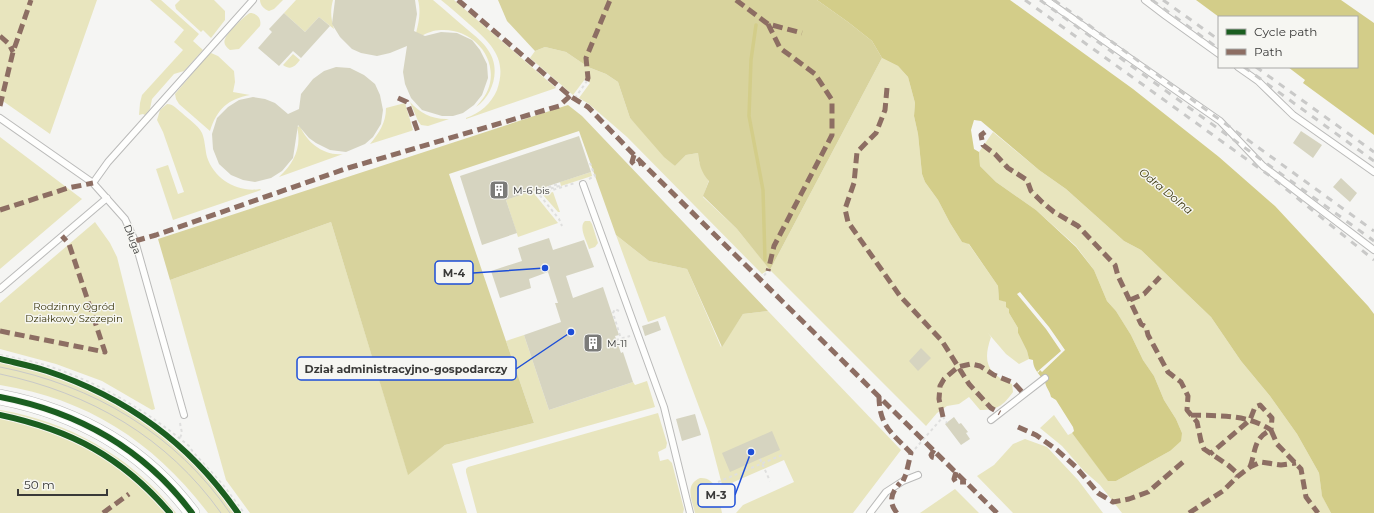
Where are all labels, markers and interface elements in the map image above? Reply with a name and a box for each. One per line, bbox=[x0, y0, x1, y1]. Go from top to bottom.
legend bbox=[1218, 16, 1358, 68]
text: Cycle path bbox=[1254, 24, 1317, 39]
text: Path bbox=[1254, 44, 1283, 59]
water label: Odra Dolna bbox=[1136, 165, 1196, 217]
building icon: M-6 bis bbox=[488, 179, 510, 201]
place label: M-6 bis bbox=[513, 184, 550, 197]
street label: Długa bbox=[121, 223, 144, 256]
callout: M-4 bbox=[435, 261, 473, 284]
text: M-4 bbox=[443, 266, 466, 280]
park label: Rodzinny Ogród Działkowy Szczepin bbox=[25, 300, 123, 325]
building icon: M-11 bbox=[582, 332, 604, 354]
place label: M-11 bbox=[607, 337, 627, 350]
callout: Dział administracyjno-gospodarczy bbox=[297, 357, 516, 380]
text: Dział administracyjno-gospodarczy bbox=[305, 362, 508, 376]
scale bar bbox=[18, 471, 107, 497]
text: 50 m bbox=[24, 477, 55, 492]
callout: M-3 bbox=[698, 484, 735, 507]
text: M-3 bbox=[705, 488, 727, 502]

